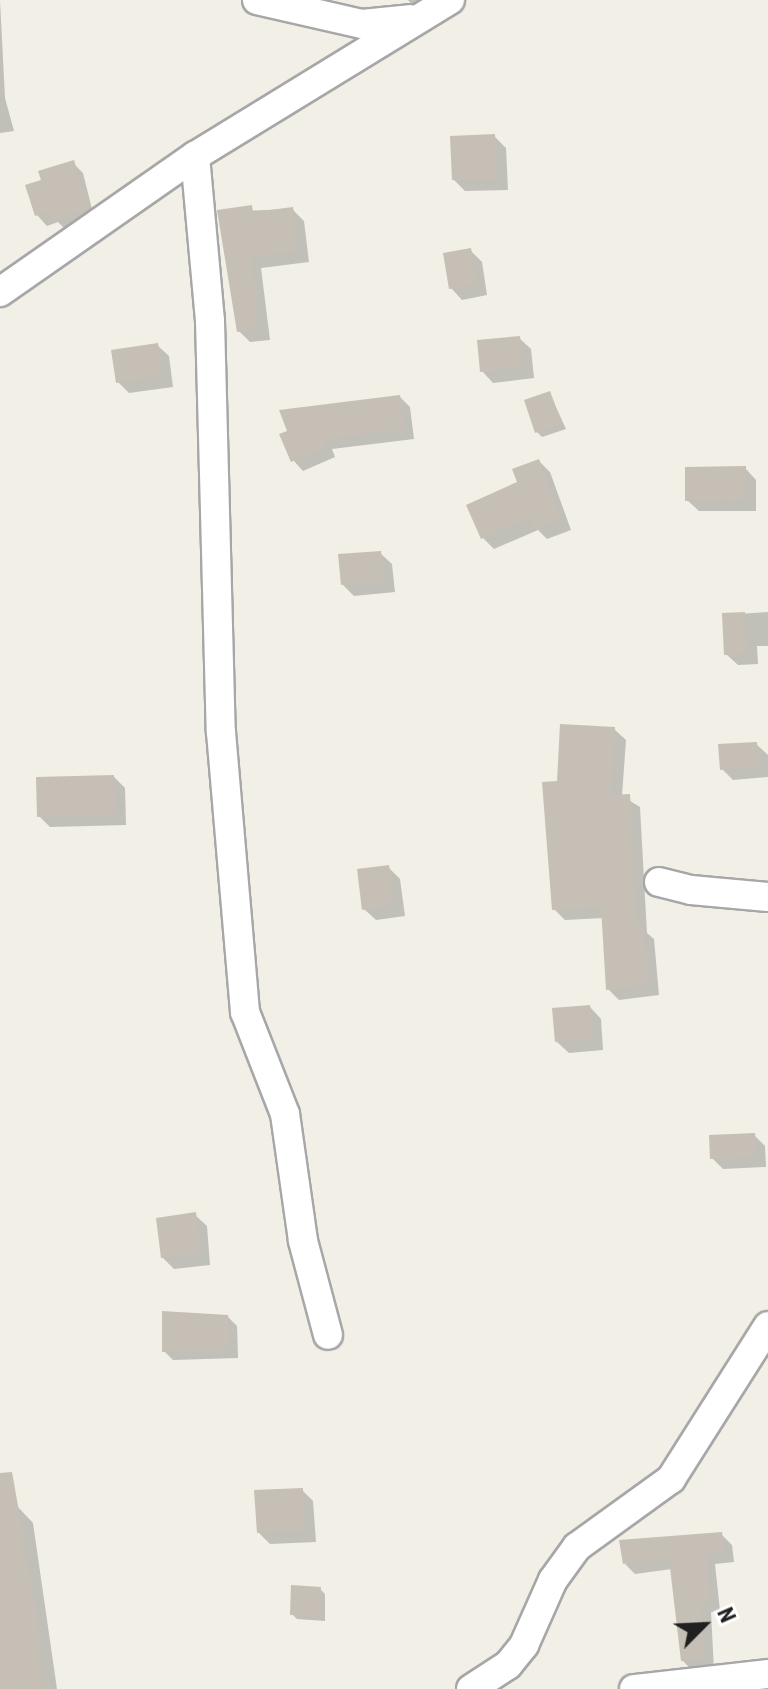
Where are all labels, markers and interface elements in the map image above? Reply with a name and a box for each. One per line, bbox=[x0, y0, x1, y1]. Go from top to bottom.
north arrow bbox=[664, 1585, 744, 1665]
text: N bbox=[712, 1604, 741, 1626]

